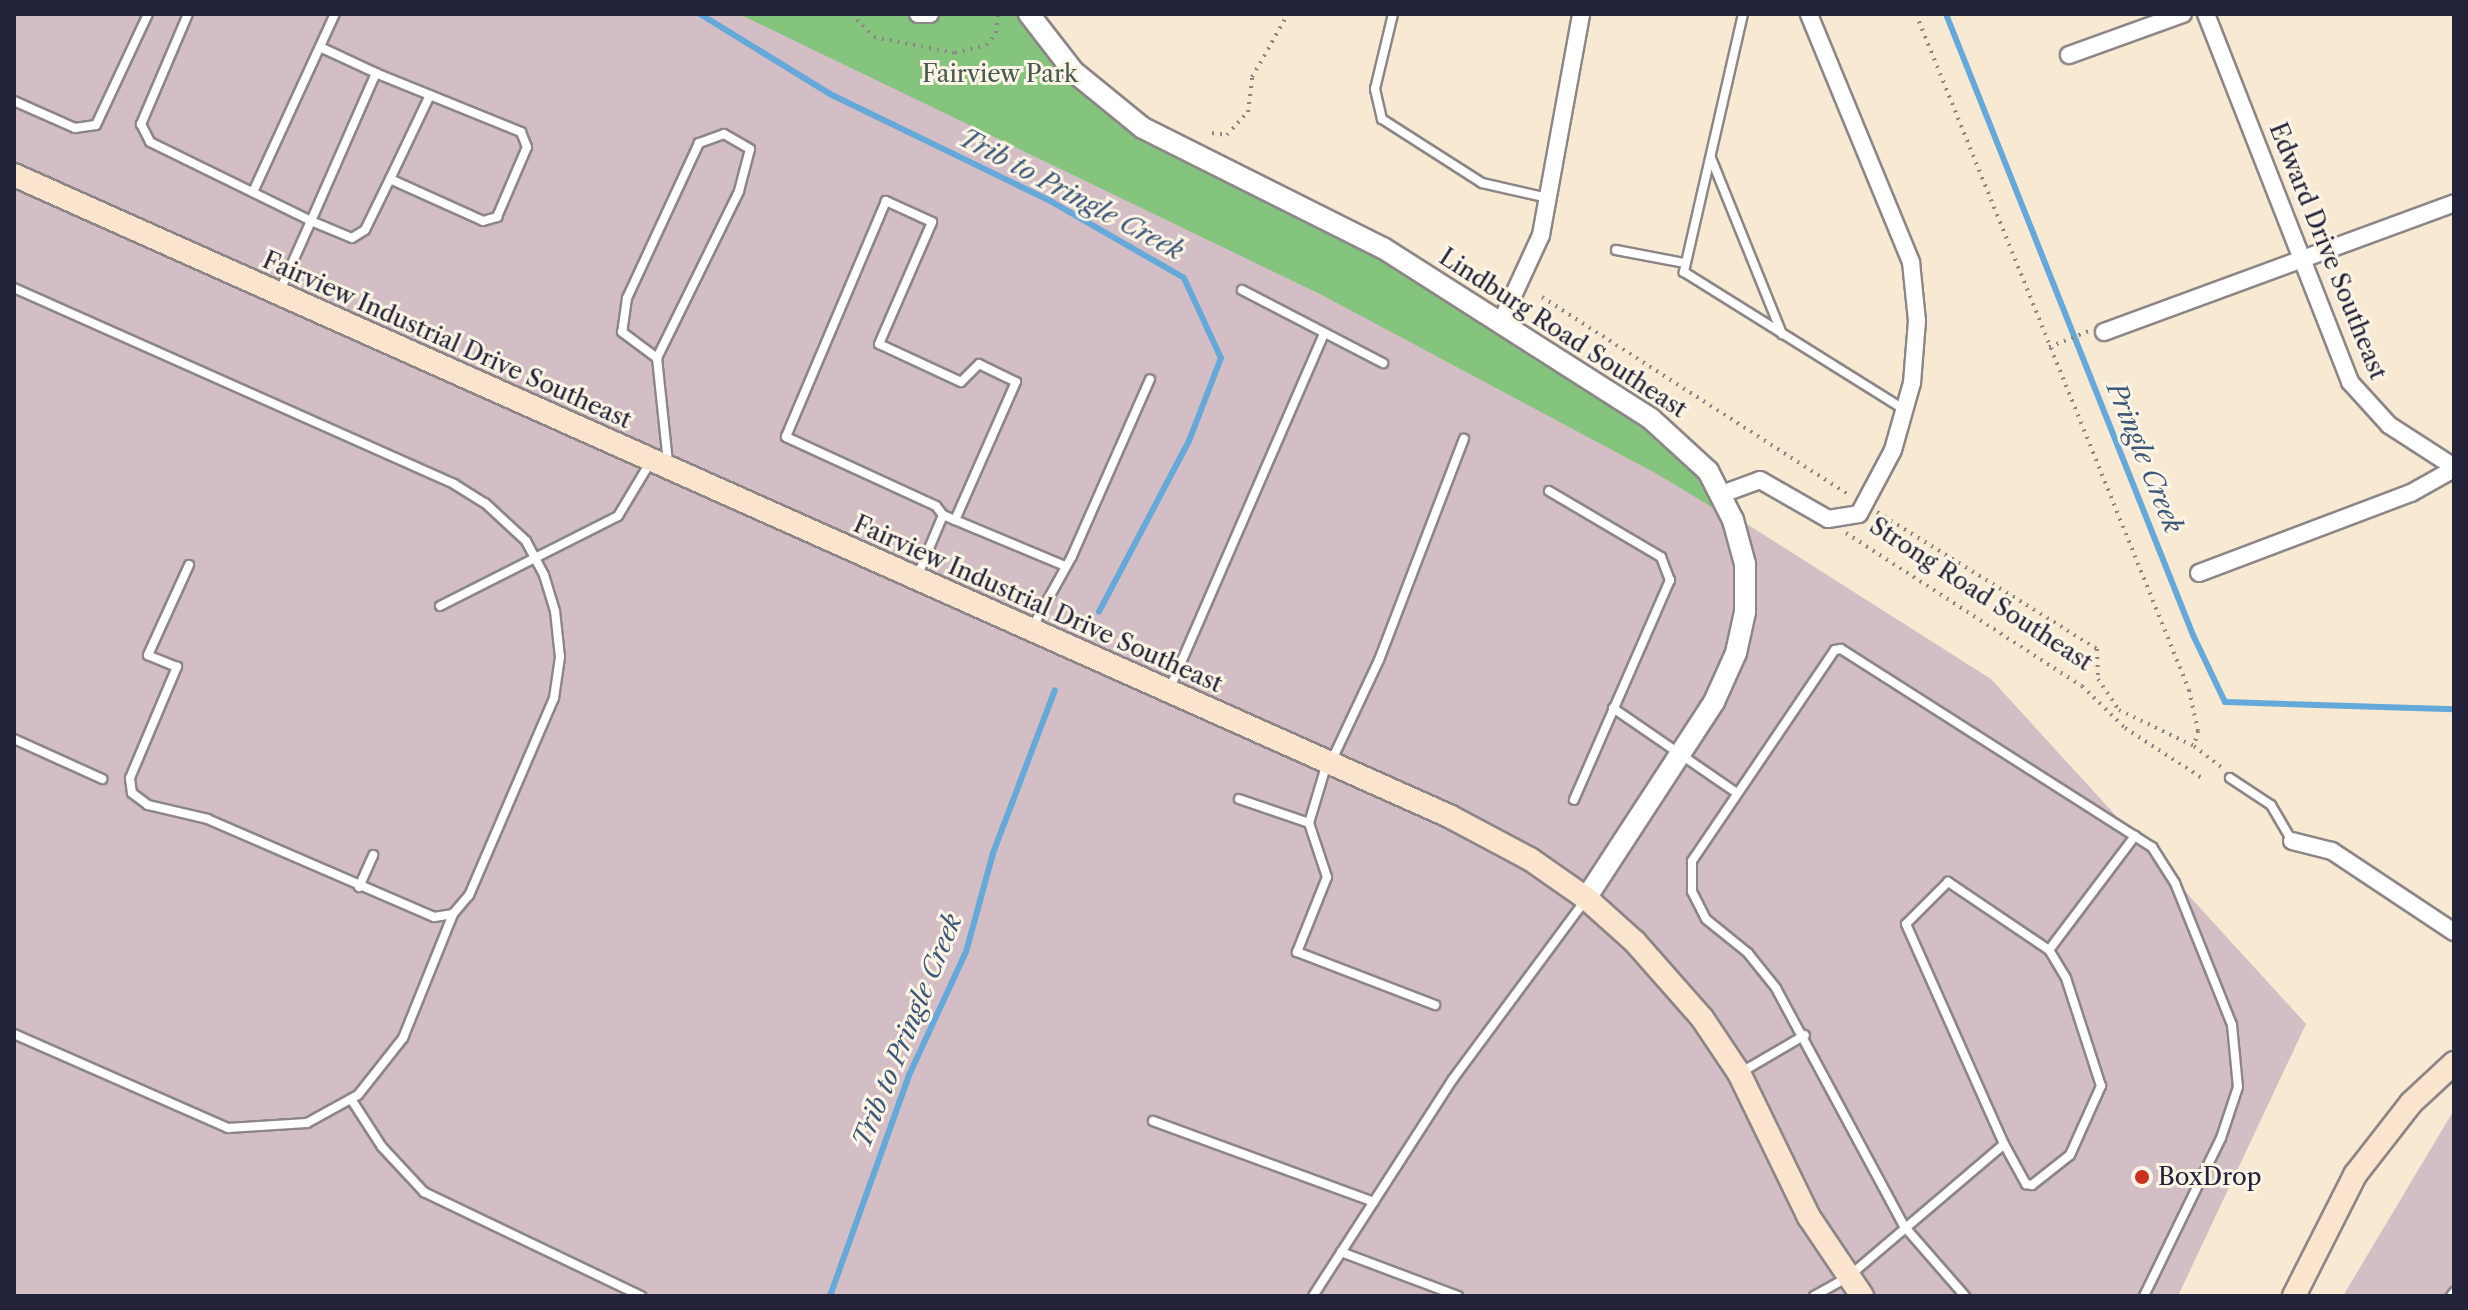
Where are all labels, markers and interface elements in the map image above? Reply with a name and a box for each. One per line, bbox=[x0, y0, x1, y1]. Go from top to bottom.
park label: Fairview Park bbox=[922, 60, 1078, 88]
street label: Edward Drive Southeast bbox=[2263, 118, 2393, 384]
water label: Trib to Pringle Creek bbox=[954, 123, 1188, 267]
street label: Lindburg Road Southeast bbox=[1434, 242, 1692, 424]
street label: Fairview Industrial Drive Southeast bbox=[258, 245, 636, 435]
water label: Pringle Creek bbox=[2100, 378, 2188, 538]
street label: Fairview Industrial Drive Southeast bbox=[849, 509, 1227, 699]
street label: Strong Road Southeast bbox=[1864, 511, 2098, 677]
water label: Trib to Pringle Creek bbox=[847, 910, 969, 1152]
place label: BoxDrop bbox=[2158, 1163, 2262, 1191]
marker: BoxDrop bbox=[2133, 1168, 2151, 1186]

